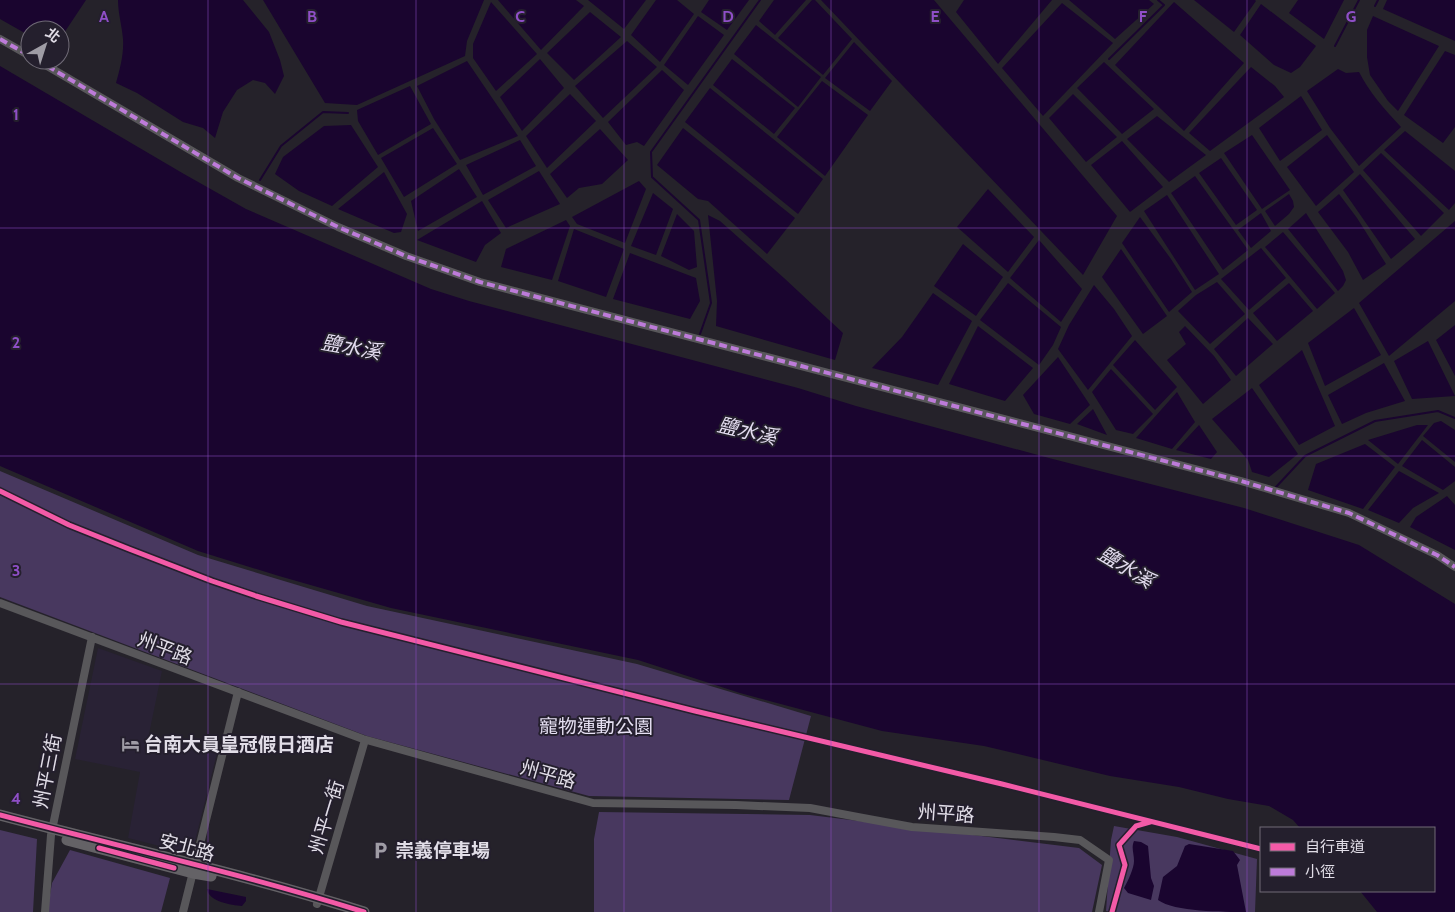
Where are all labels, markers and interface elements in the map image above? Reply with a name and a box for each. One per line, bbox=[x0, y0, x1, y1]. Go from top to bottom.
text: A bbox=[99, 7, 109, 26]
text: B bbox=[307, 7, 317, 26]
text: C bbox=[515, 7, 525, 26]
text: D bbox=[722, 7, 734, 26]
text: E bbox=[930, 7, 940, 26]
text: F bbox=[1139, 7, 1148, 26]
text: G bbox=[1346, 7, 1356, 26]
north arrow bbox=[20, 20, 70, 70]
text: 北 bbox=[42, 23, 64, 46]
text: 1 bbox=[13, 105, 19, 124]
water label: 鹽水溪 bbox=[319, 330, 386, 365]
text: 2 bbox=[12, 333, 20, 352]
water label: 鹽水溪 bbox=[715, 413, 782, 450]
water label: 鹽水溪 bbox=[1094, 541, 1160, 594]
text: 3 bbox=[12, 561, 20, 580]
street label: 州平路 bbox=[134, 628, 196, 669]
park label: 寵物運動公園 bbox=[539, 715, 653, 738]
street label: 州平三街 bbox=[29, 732, 66, 811]
place label: 台南大員皇冠假日酒店 bbox=[144, 733, 334, 756]
hotel icon: 台南大員皇冠假日酒店 bbox=[120, 734, 140, 754]
street label: 州平路 bbox=[517, 756, 578, 793]
street label: 州平一街 bbox=[304, 777, 349, 857]
text: 4 bbox=[11, 789, 21, 808]
street label: 州平路 bbox=[917, 800, 975, 827]
legend bbox=[1260, 827, 1435, 892]
street label: 安北路 bbox=[156, 829, 217, 866]
text: 自行車道 bbox=[1305, 838, 1365, 856]
place label: 崇義停車場 bbox=[395, 839, 490, 862]
parking icon: 崇義停車場 bbox=[371, 840, 391, 860]
text: 小徑 bbox=[1305, 863, 1335, 881]

